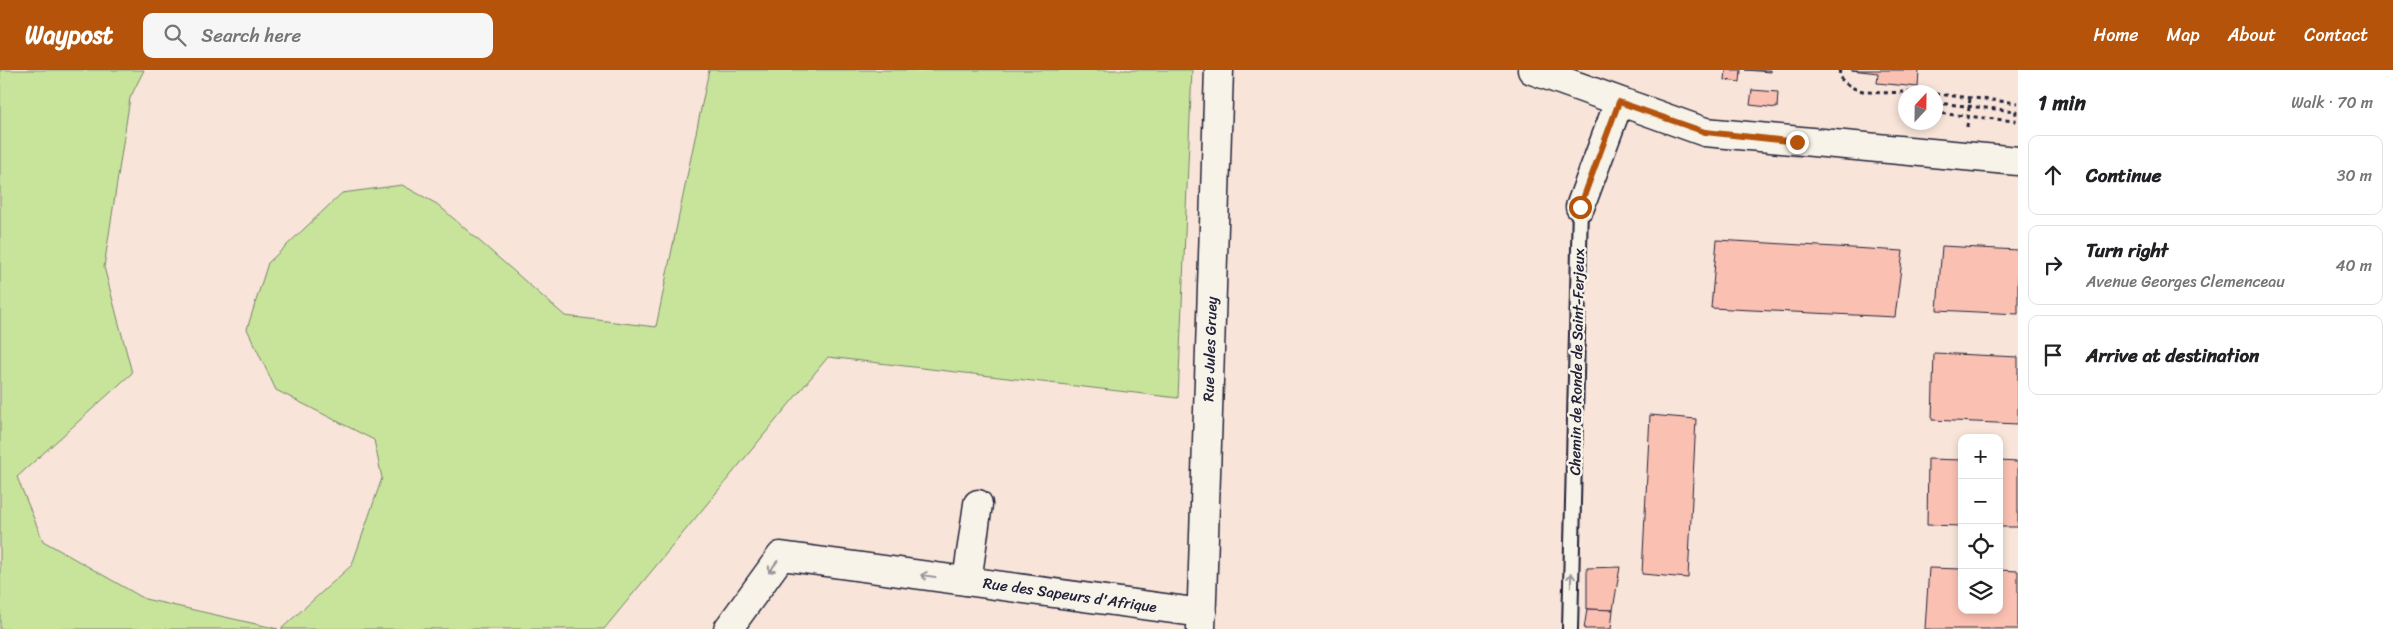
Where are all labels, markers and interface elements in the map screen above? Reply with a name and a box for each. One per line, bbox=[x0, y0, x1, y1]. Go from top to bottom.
search box bbox=[143, 13, 493, 58]
text: Waypost bbox=[25, 14, 113, 56]
text: Search here bbox=[201, 19, 301, 52]
text: Home bbox=[2094, 19, 2139, 51]
text: Map bbox=[2167, 19, 2200, 51]
text: About bbox=[2228, 19, 2276, 51]
text: Contact bbox=[2304, 19, 2368, 51]
icon: search bbox=[161, 21, 189, 49]
text: 1 min bbox=[2038, 84, 2086, 122]
north arrow bbox=[1898, 85, 1943, 130]
text: Walk · 70 m bbox=[2291, 88, 2373, 117]
route end bbox=[1786, 131, 1809, 154]
text: Continue bbox=[2086, 159, 2162, 192]
icon: ahead bbox=[2039, 161, 2067, 189]
text: 30 m bbox=[2337, 161, 2372, 190]
route start bbox=[1569, 196, 1592, 219]
text: Turn right bbox=[2086, 234, 2168, 267]
street label: Chemin de Ronde de Saint-Ferjeux bbox=[1562, 248, 1592, 476]
icon: right bbox=[2039, 251, 2067, 279]
text: 40 m bbox=[2335, 251, 2372, 280]
text: Avenue Georges Clemenceau bbox=[2086, 267, 2285, 296]
street label: Rue Jules Gruey bbox=[1195, 296, 1225, 402]
text: Arrive at destination bbox=[2086, 339, 2259, 372]
icon: arrive bbox=[2039, 341, 2067, 369]
map controls bbox=[1958, 434, 2003, 614]
button: + bbox=[1958, 434, 2003, 479]
button: − bbox=[1958, 479, 2003, 524]
button: locate bbox=[1958, 524, 2003, 569]
one-way arrow bbox=[768, 560, 778, 574]
button: layers bbox=[1958, 569, 2003, 614]
street label: Rue des Sapeurs d'Afrique bbox=[981, 570, 1159, 620]
one-way arrow bbox=[920, 571, 936, 581]
one-way arrow bbox=[1567, 573, 1576, 589]

